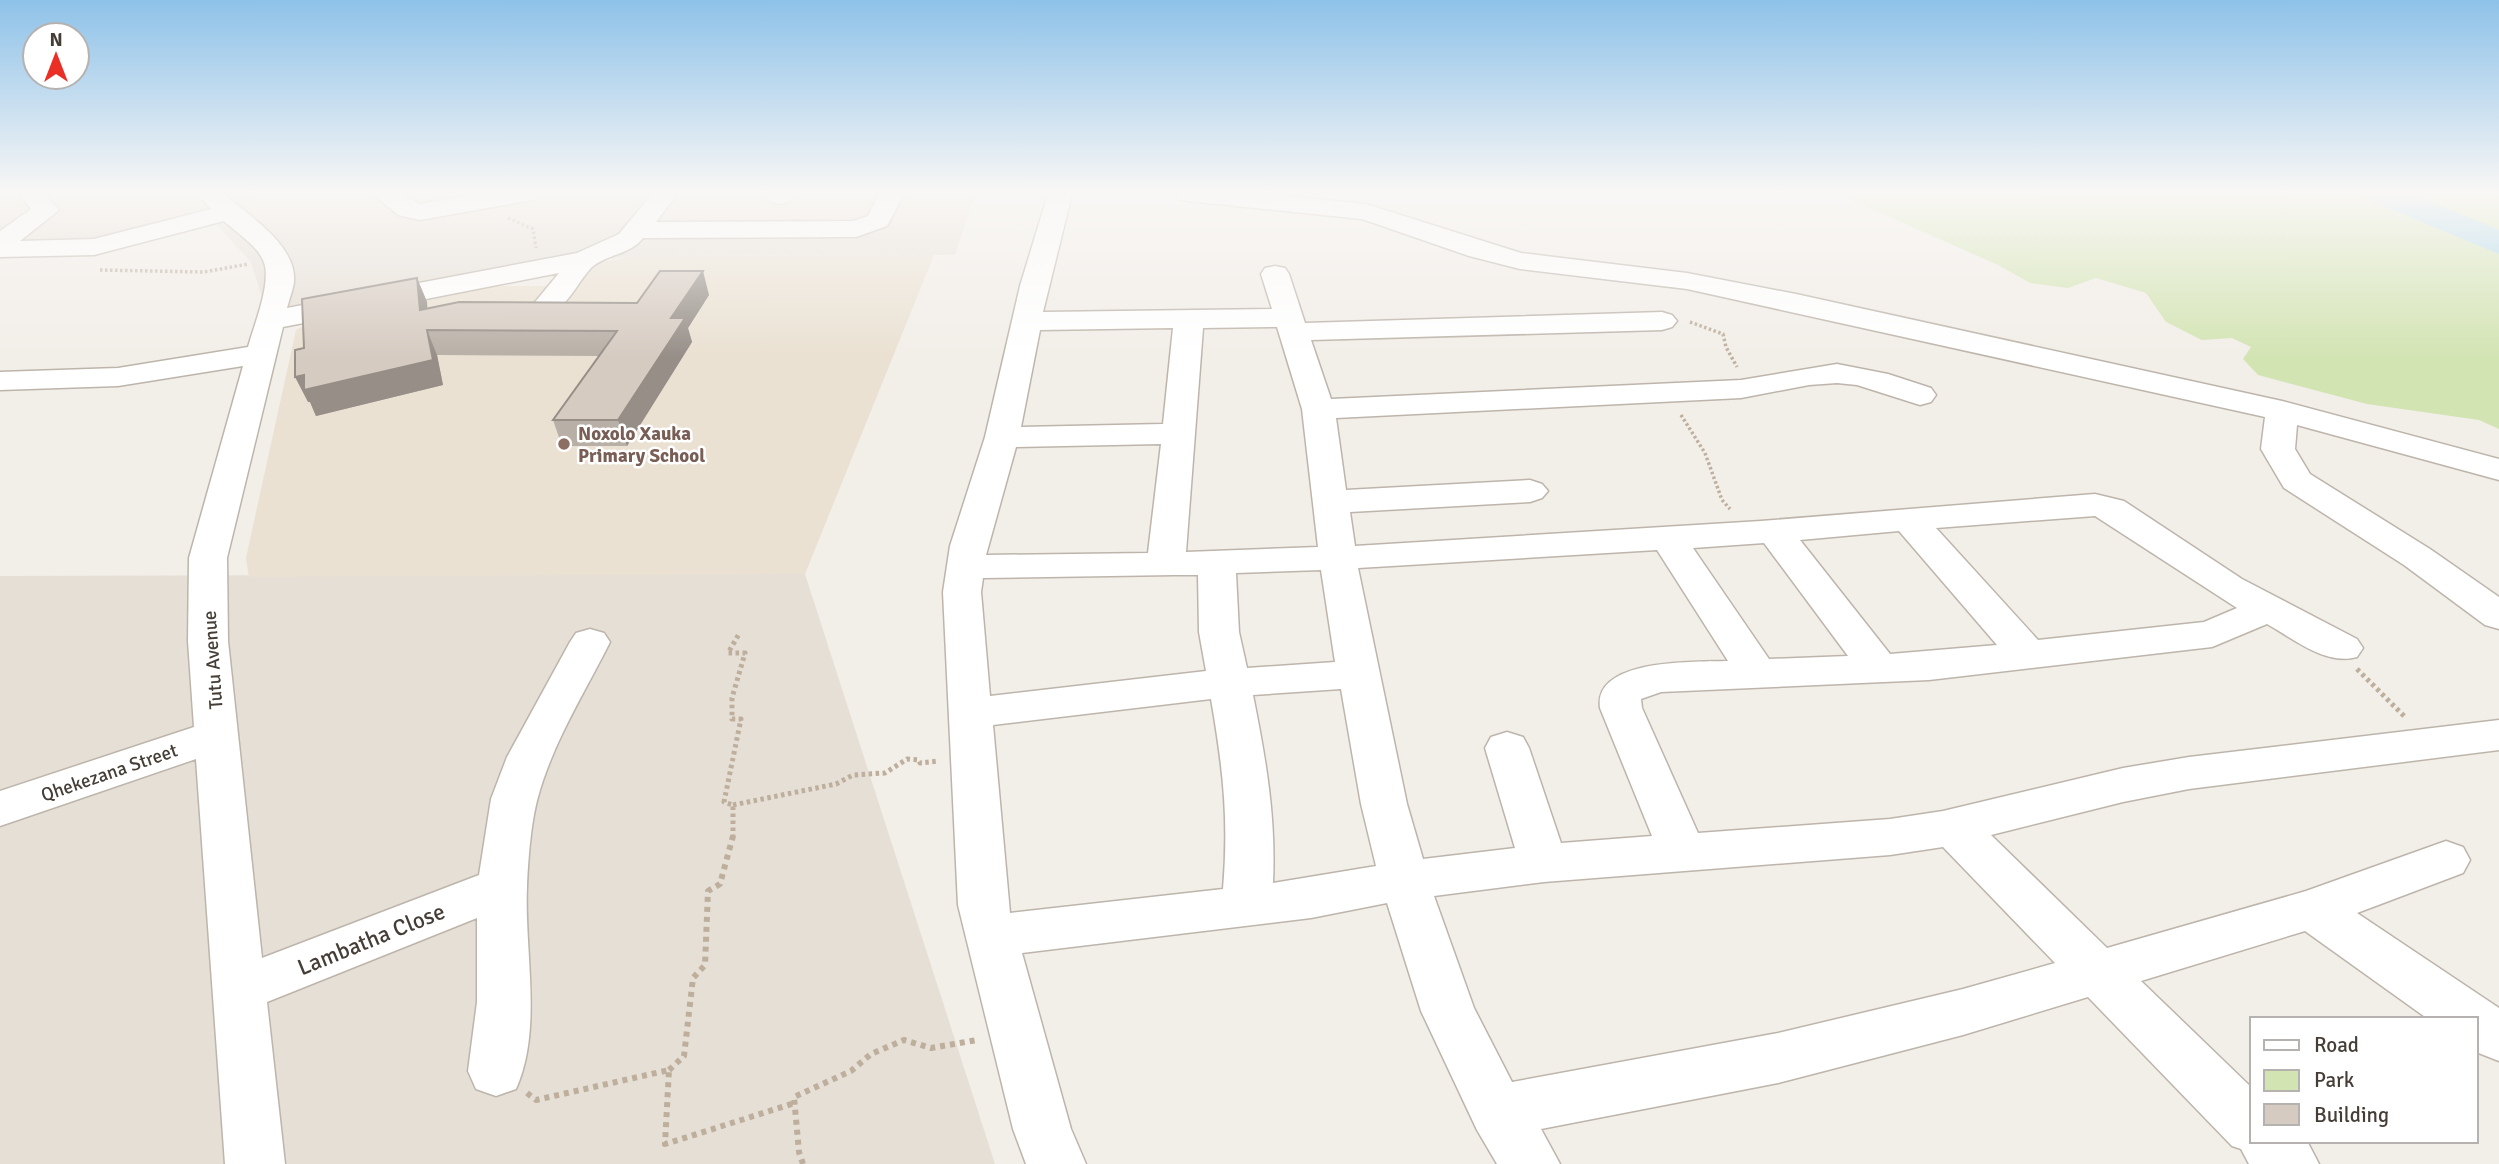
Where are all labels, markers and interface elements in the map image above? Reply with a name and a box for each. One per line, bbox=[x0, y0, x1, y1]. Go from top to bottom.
north arrow bbox=[21, 21, 91, 91]
text: N bbox=[49, 28, 63, 52]
place label: Noxolo Xauka Primary School bbox=[578, 422, 705, 468]
marker: Noxolo Xauka Primary School bbox=[556, 436, 572, 452]
street label: Tutu Avenue bbox=[198, 610, 228, 710]
street label: Qhekezana Street bbox=[38, 738, 181, 808]
street label: Lambatha Close bbox=[293, 897, 449, 982]
legend bbox=[2250, 1017, 2478, 1143]
text: Road bbox=[2314, 1032, 2359, 1058]
text: Park bbox=[2314, 1067, 2355, 1093]
text: Building bbox=[2314, 1102, 2389, 1128]

